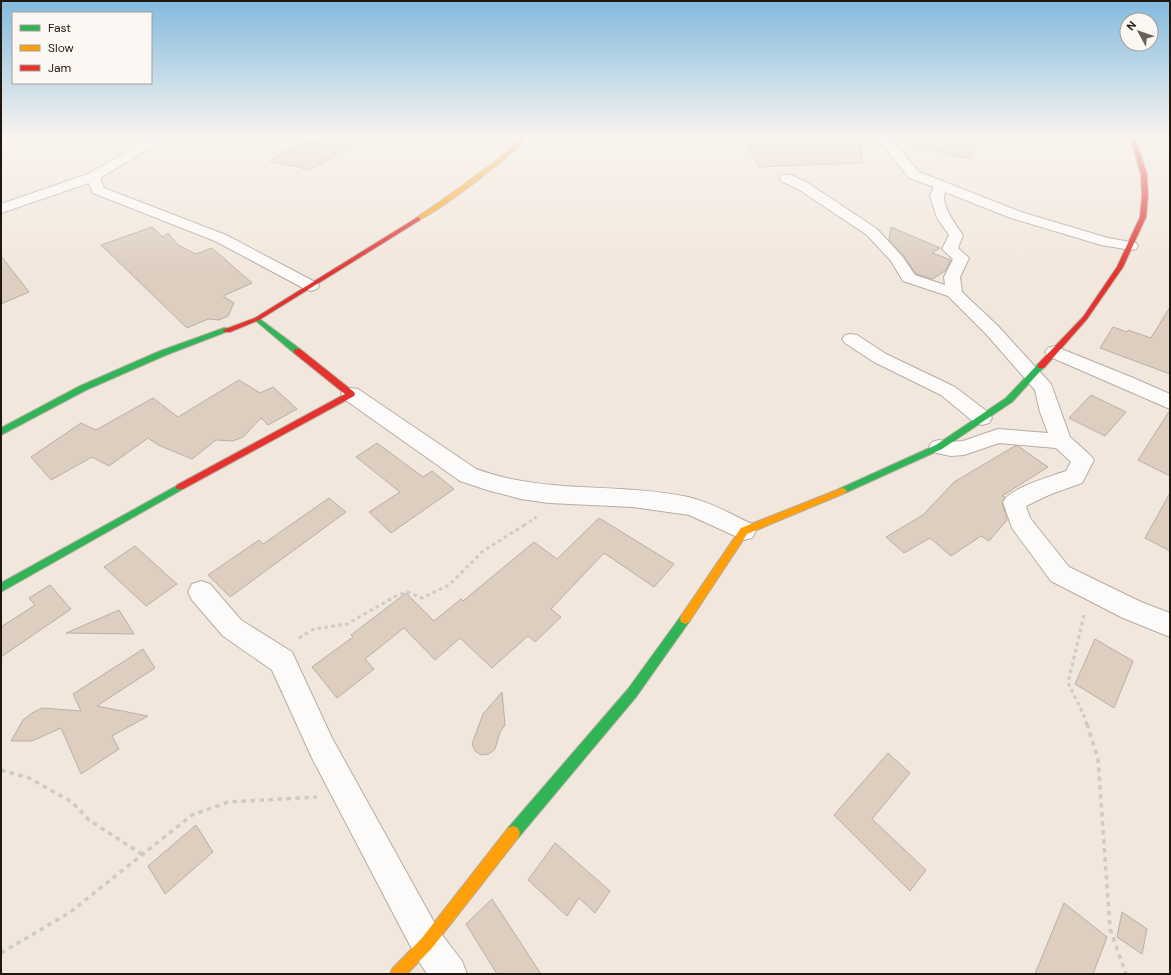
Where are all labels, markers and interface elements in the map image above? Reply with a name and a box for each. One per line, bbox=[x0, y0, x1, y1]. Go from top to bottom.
legend bbox=[12, 12, 152, 84]
north arrow bbox=[1119, 12, 1159, 52]
text: N bbox=[1123, 18, 1139, 33]
text: Fast bbox=[48, 20, 71, 36]
text: Slow bbox=[48, 40, 74, 56]
text: Jam bbox=[48, 60, 71, 76]

